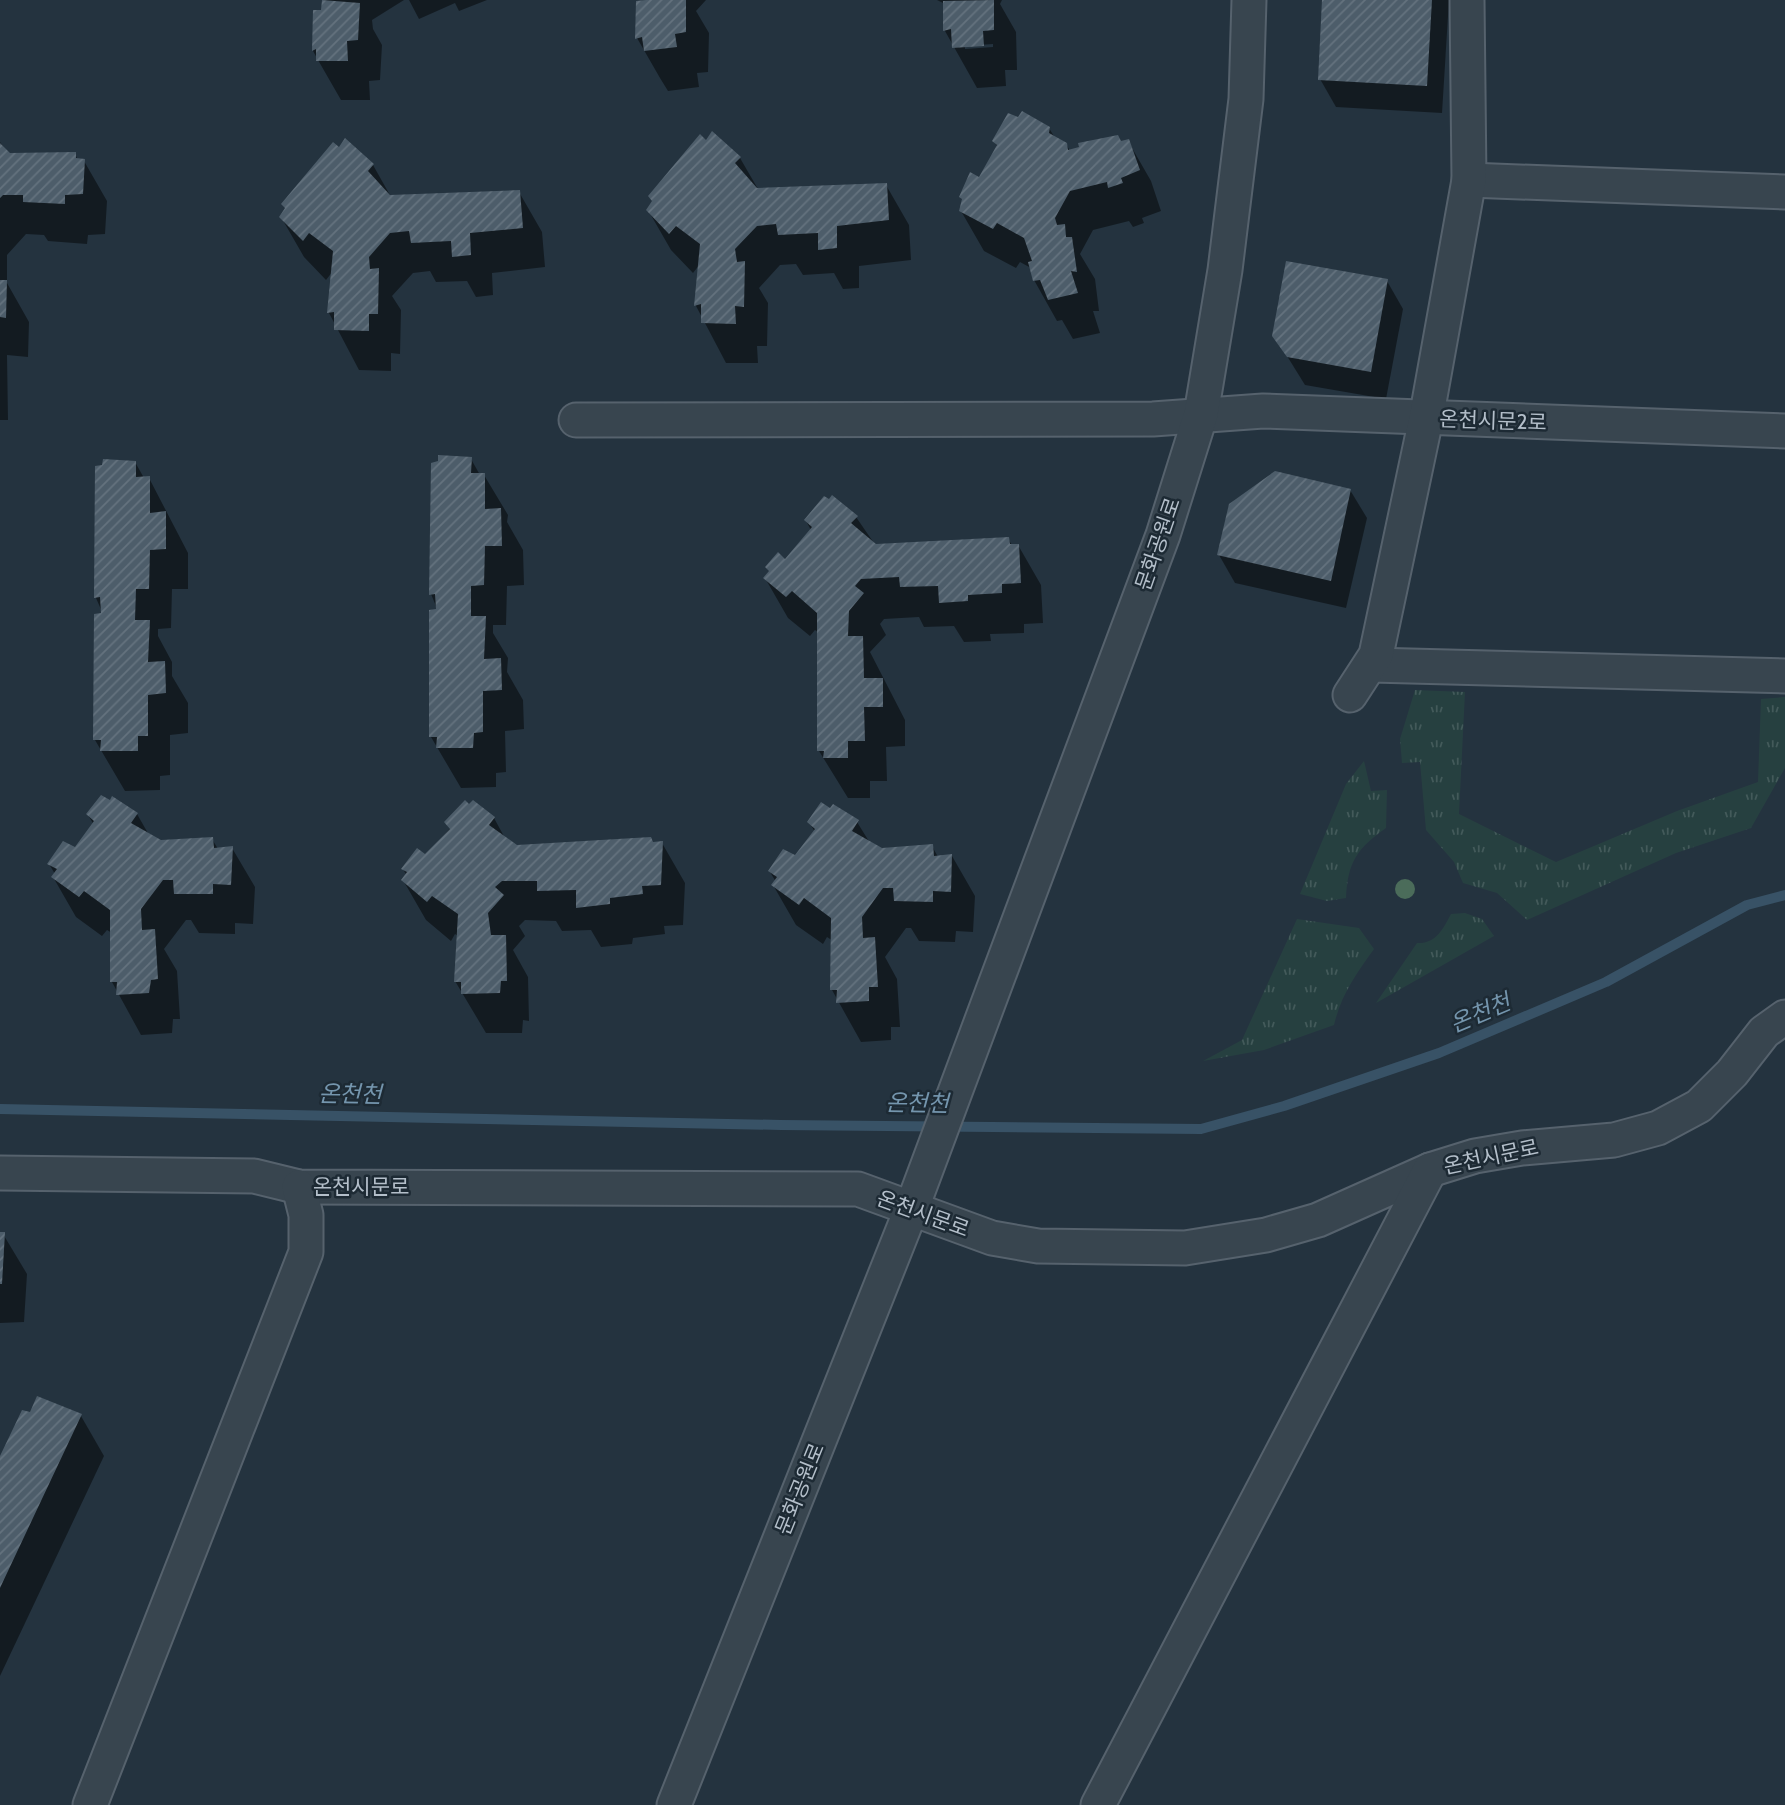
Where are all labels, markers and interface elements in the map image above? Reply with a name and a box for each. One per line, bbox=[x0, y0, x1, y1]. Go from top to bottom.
street label: 온천시문2로 bbox=[1439, 406, 1547, 435]
street label: 문화공원로 bbox=[1130, 494, 1185, 594]
water label: 온천천 bbox=[1445, 987, 1517, 1038]
water label: 온천천 bbox=[318, 1079, 385, 1109]
water label: 온천천 bbox=[885, 1088, 952, 1118]
street label: 온천시문로 bbox=[1441, 1134, 1541, 1179]
street label: 온천시문로 bbox=[313, 1174, 409, 1199]
street label: 온천시문로 bbox=[874, 1185, 973, 1242]
street label: 문화공원로 bbox=[770, 1439, 829, 1538]

